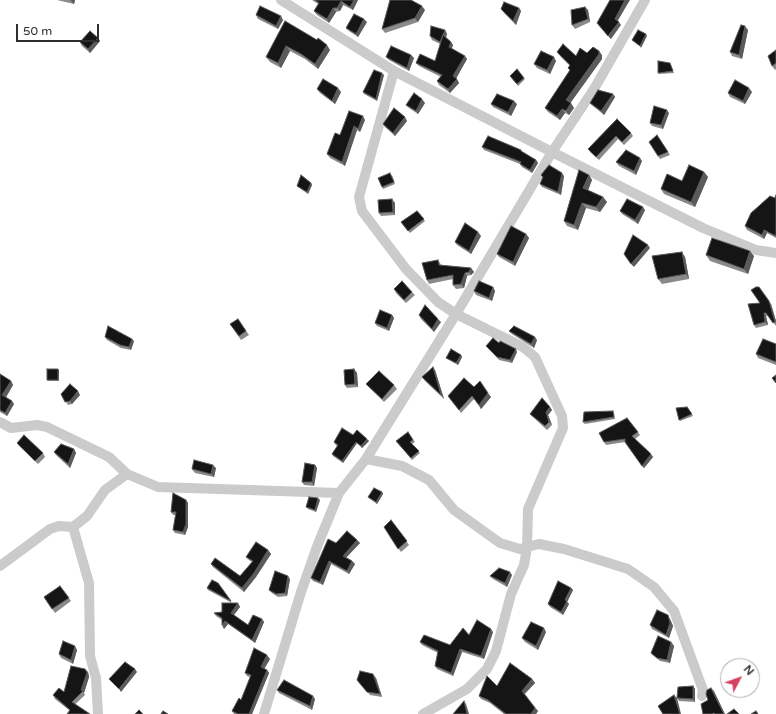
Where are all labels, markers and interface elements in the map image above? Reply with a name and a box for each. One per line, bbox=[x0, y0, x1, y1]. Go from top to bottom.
scale bar bbox=[18, 16, 101, 42]
text: 50 m bbox=[23, 24, 52, 38]
north arrow bbox=[720, 658, 760, 698]
text: N bbox=[741, 663, 756, 678]

